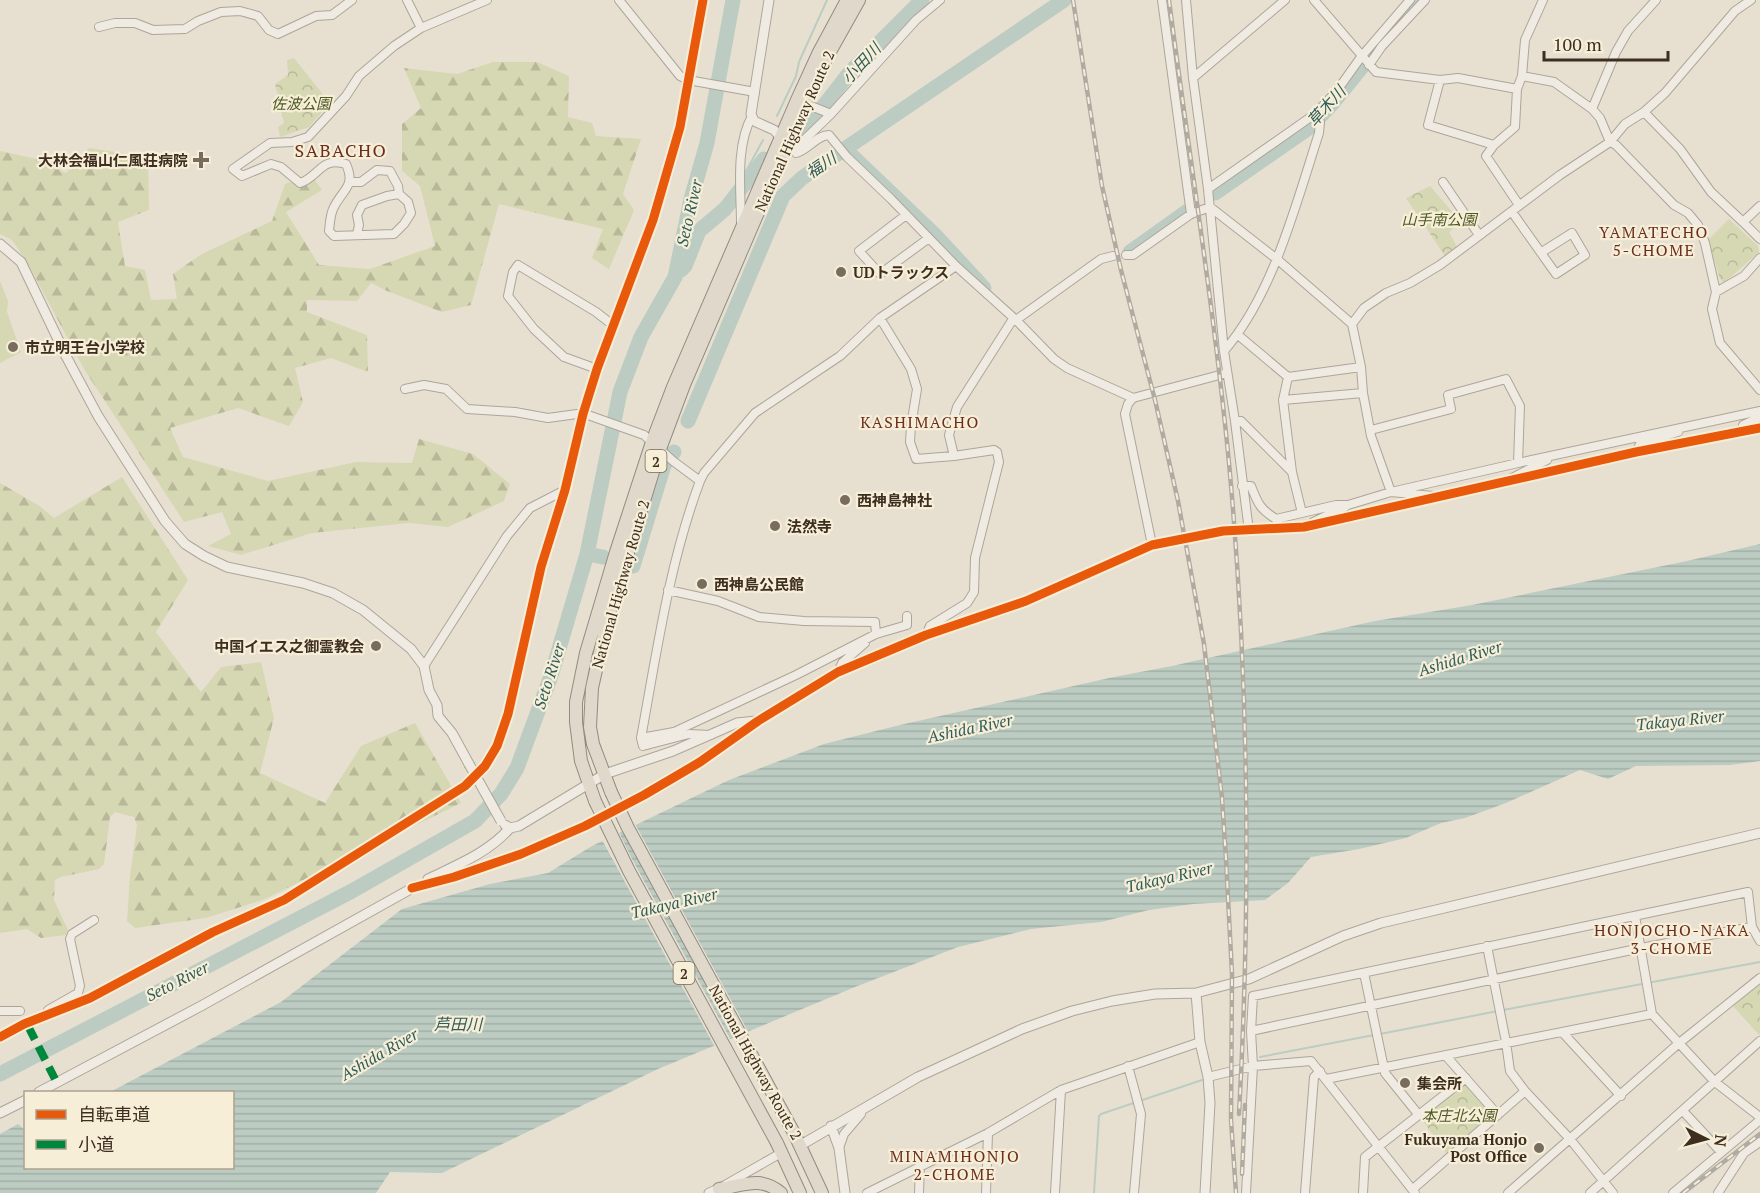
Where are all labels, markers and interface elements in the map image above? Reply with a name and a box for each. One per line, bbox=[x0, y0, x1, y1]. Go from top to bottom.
scale bar bbox=[1544, 24, 1668, 62]
text: 100 m bbox=[1553, 32, 1602, 56]
water label: 小田川 bbox=[837, 36, 887, 88]
street label: National Highway Route 2 bbox=[749, 47, 839, 215]
water label: 草木川 bbox=[1302, 79, 1352, 131]
park label: 佐波公園 bbox=[271, 93, 333, 113]
district label: SABACHO bbox=[295, 138, 387, 162]
water label: 福川 bbox=[802, 146, 842, 183]
place label: 大林会福山仁風荘病院 bbox=[38, 150, 188, 170]
marker: 大林会福山仁風荘病院 bbox=[192, 151, 210, 169]
water label: Seto River bbox=[671, 177, 708, 249]
park label: 山手南公園 bbox=[1401, 209, 1478, 229]
district label: YAMATECHO 5-CHOME bbox=[1599, 221, 1709, 261]
place label: UDトラックス bbox=[853, 262, 949, 282]
marker: UDトラックス bbox=[834, 265, 848, 279]
place label: 市立明王台小学校 bbox=[25, 337, 145, 357]
marker: 市立明王台小学校 bbox=[6, 340, 20, 354]
district label: KASHIMACHO bbox=[860, 411, 980, 433]
road number: 2 bbox=[646, 450, 666, 472]
place label: 西神島神社 bbox=[857, 490, 932, 510]
marker: 西神島神社 bbox=[838, 493, 852, 507]
street label: National Highway Route 2 bbox=[586, 497, 654, 671]
place label: 法然寺 bbox=[787, 516, 832, 536]
marker: 法然寺 bbox=[768, 519, 782, 533]
place label: 西神島公民館 bbox=[714, 574, 804, 594]
marker: 西神島公民館 bbox=[695, 577, 709, 591]
water label: Ashida River bbox=[1415, 635, 1505, 681]
place label: 中国イエス之御霊教会 bbox=[214, 636, 364, 656]
marker: 中国イエス之御霊教会 bbox=[369, 639, 383, 653]
water label: Seto River bbox=[528, 639, 570, 712]
water label: Takaya River bbox=[1635, 704, 1726, 736]
water label: Ashida River bbox=[925, 708, 1015, 748]
water label: Takaya River bbox=[1124, 856, 1215, 898]
water label: Takaya River bbox=[629, 882, 720, 924]
district label: HONJOCHO-NAKA 3-CHOME bbox=[1594, 919, 1750, 959]
water label: Seto River bbox=[142, 955, 213, 1006]
road number: 2 bbox=[674, 962, 694, 984]
street label: National Highway Route 2 bbox=[705, 981, 807, 1143]
water label: 芦田川 bbox=[434, 1013, 484, 1035]
water label: Ashida River bbox=[335, 1023, 423, 1086]
place label: 集会所 bbox=[1416, 1073, 1462, 1093]
marker: 集会所 bbox=[1398, 1076, 1412, 1090]
legend bbox=[24, 1091, 234, 1169]
text: 自転車道 bbox=[78, 1102, 150, 1126]
park label: 本庄北公園 bbox=[1421, 1105, 1498, 1125]
north arrow bbox=[1676, 1109, 1736, 1169]
place label: Fukuyama Honjo Post Office bbox=[1405, 1129, 1527, 1166]
text: 小道 bbox=[78, 1132, 114, 1156]
text: N bbox=[1709, 1133, 1732, 1148]
marker: Fukuyama Honjo Post Office bbox=[1532, 1141, 1546, 1155]
district label: MINAMIHONJO 2-CHOME bbox=[890, 1145, 1020, 1185]

